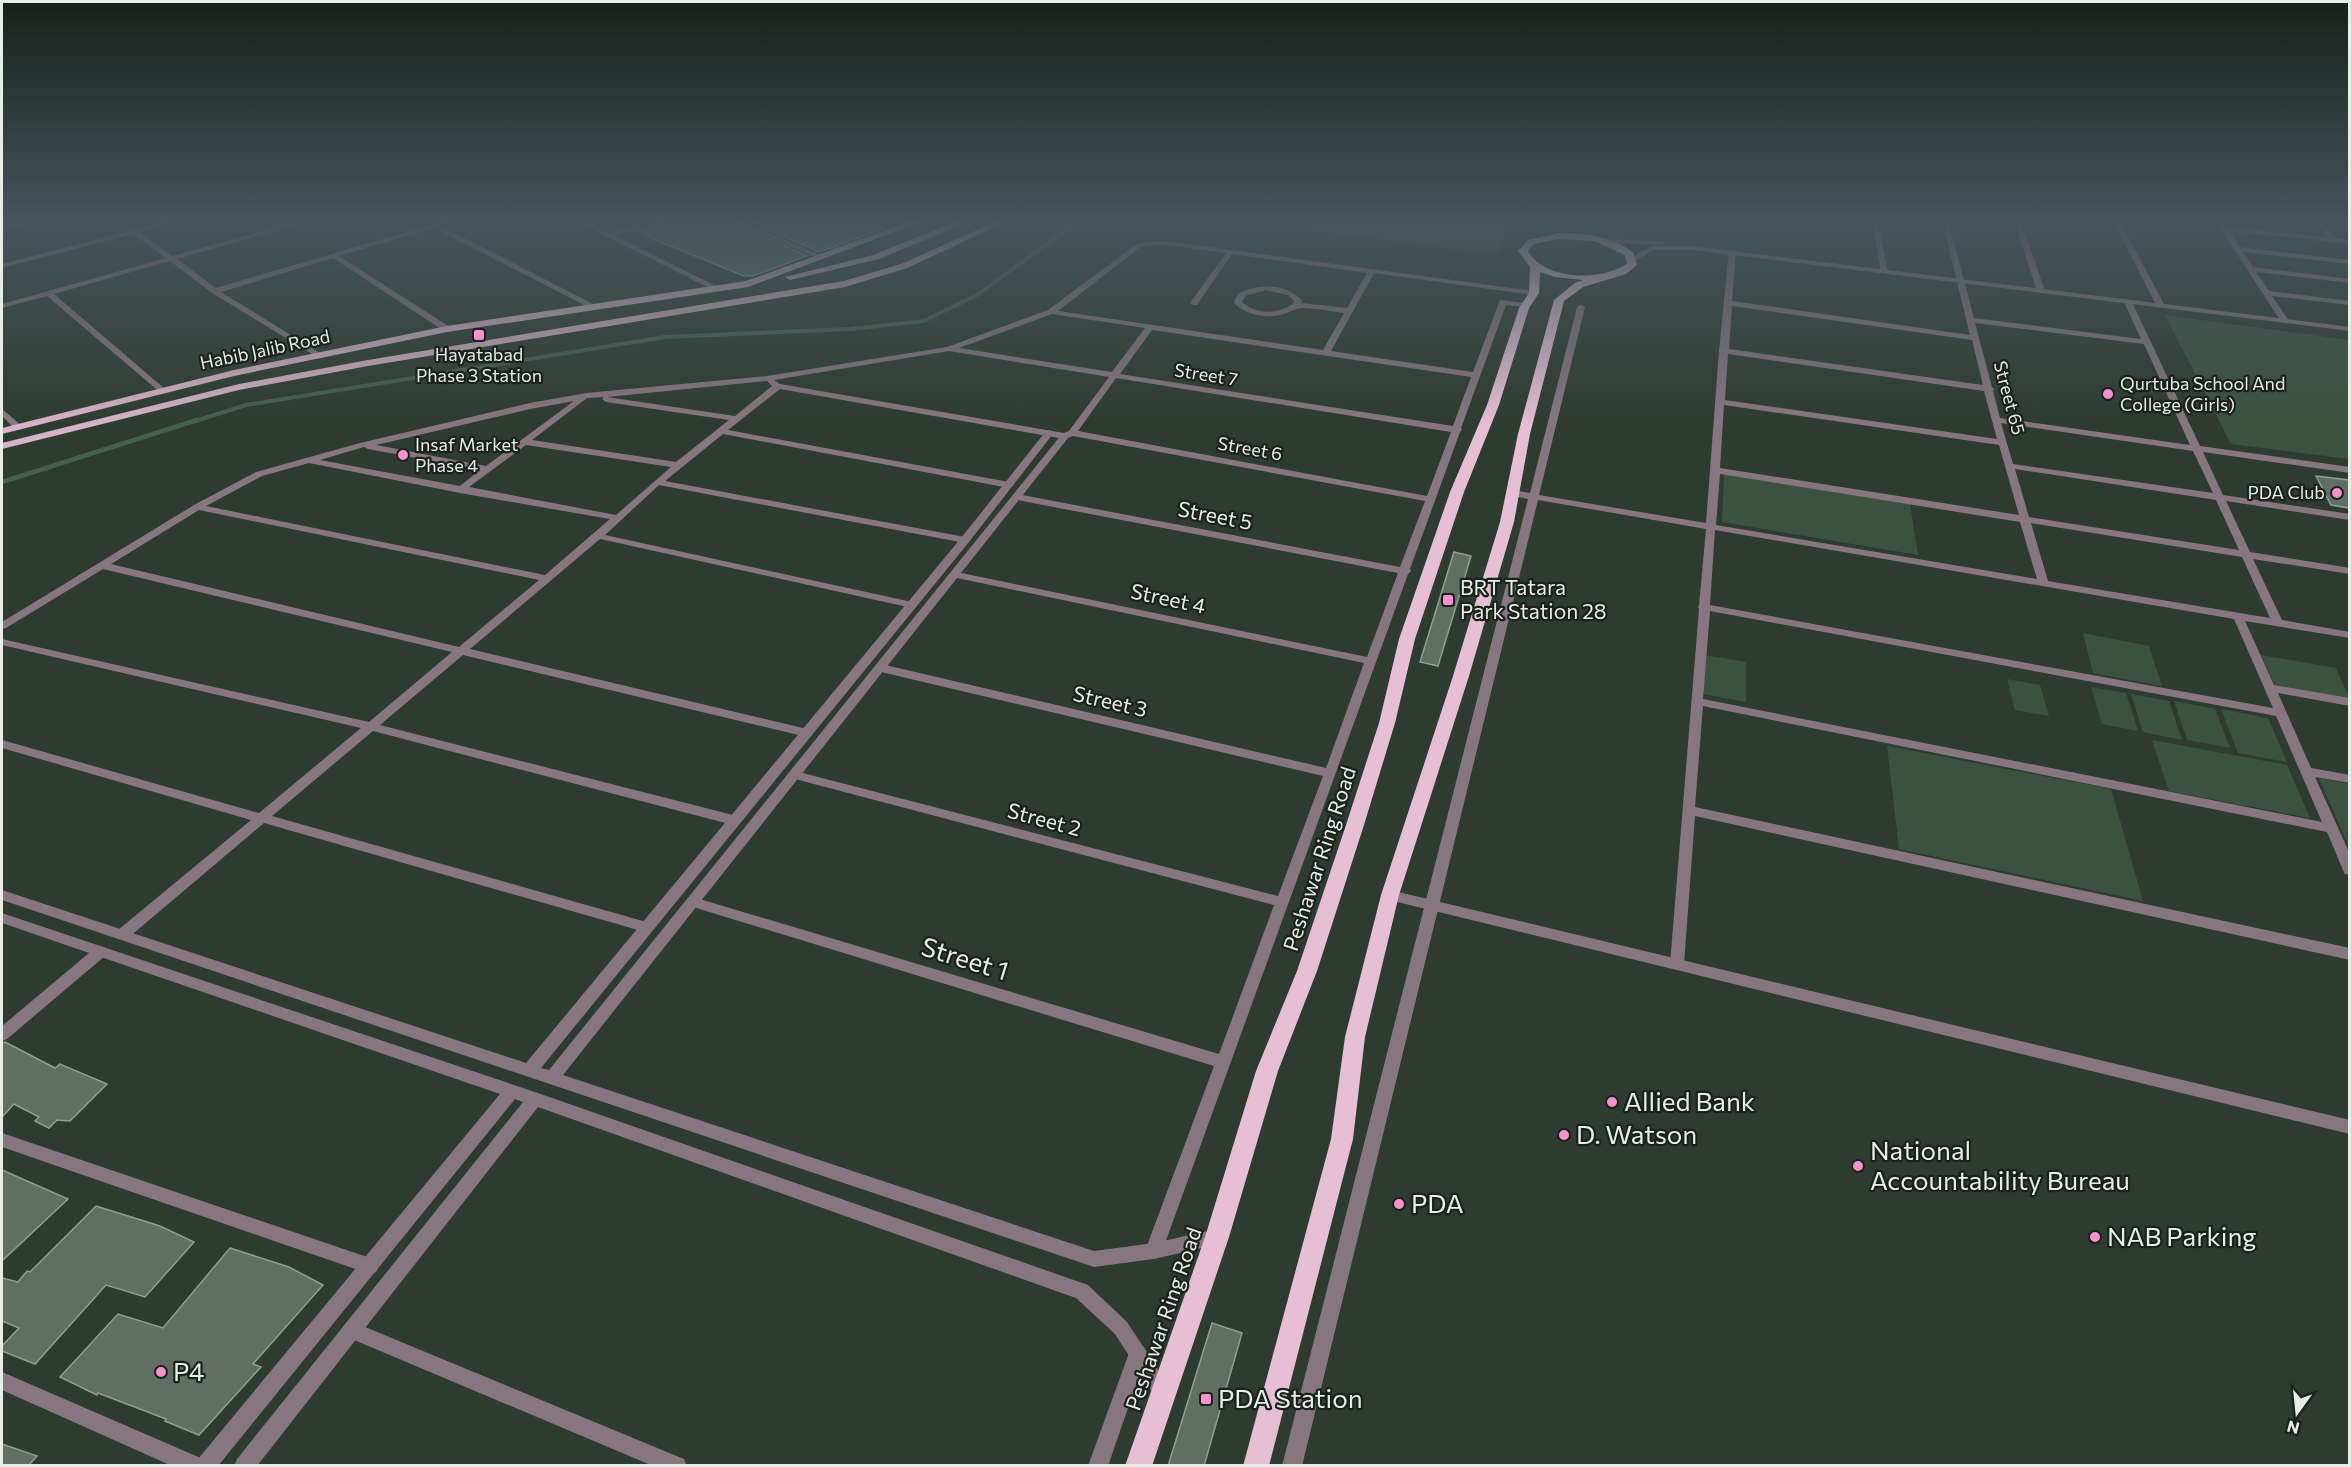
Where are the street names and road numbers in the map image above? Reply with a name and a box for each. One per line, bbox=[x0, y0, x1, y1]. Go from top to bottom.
street label: Habib Jalib Road bbox=[198, 325, 332, 374]
street label: Street 7 bbox=[1173, 358, 1239, 390]
street label: Street 65 bbox=[1990, 358, 2030, 437]
street label: Street 6 bbox=[1216, 432, 1284, 465]
street label: Street 5 bbox=[1176, 495, 1255, 534]
street label: Street 4 bbox=[1129, 577, 1208, 618]
street label: Street 3 bbox=[1071, 680, 1150, 721]
street label: Peshawar Ring Road bbox=[1277, 763, 1360, 954]
street label: Street 2 bbox=[1005, 797, 1084, 840]
street label: Street 1 bbox=[918, 930, 1013, 985]
street label: Peshawar Ring Road bbox=[1119, 1224, 1206, 1413]

